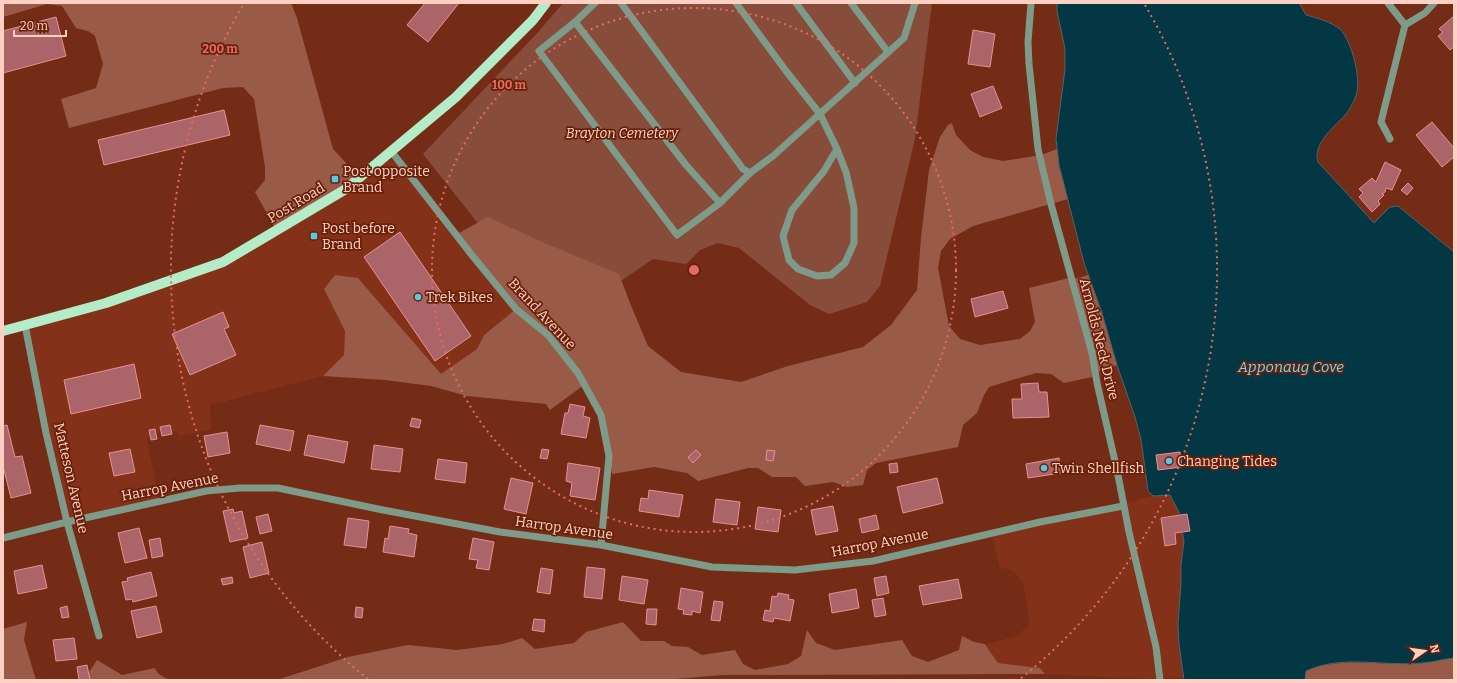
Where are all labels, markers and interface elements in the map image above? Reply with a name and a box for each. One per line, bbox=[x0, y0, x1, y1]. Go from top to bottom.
scale bar bbox=[14, 12, 66, 38]
text: 20 m bbox=[20, 19, 49, 33]
text: 200 m bbox=[202, 42, 238, 56]
text: 100 m bbox=[492, 78, 527, 92]
park label: Brayton Cemetery bbox=[566, 125, 679, 142]
place label: Post opposite Brand bbox=[343, 163, 430, 196]
marker: Post opposite Brand bbox=[330, 174, 340, 184]
street label: Post Road bbox=[264, 179, 328, 227]
place label: Post before Brand bbox=[322, 220, 395, 253]
marker: Post before Brand bbox=[309, 231, 319, 241]
centre of rings bbox=[687, 263, 701, 277]
street label: Brand Avenue bbox=[505, 275, 579, 353]
street label: Arnolds Neck Drive bbox=[1076, 276, 1122, 402]
place label: Trek Bikes bbox=[426, 289, 493, 306]
marker: Trek Bikes bbox=[413, 292, 423, 302]
water label: Apponaug Cove bbox=[1237, 358, 1344, 376]
street label: Matteson Avenue bbox=[50, 421, 92, 535]
place label: Changing Tides bbox=[1177, 453, 1277, 470]
marker: Changing Tides bbox=[1164, 456, 1174, 466]
place label: Twin Shellfish bbox=[1052, 460, 1145, 477]
marker: Twin Shellfish bbox=[1039, 463, 1049, 473]
street label: Harrop Avenue bbox=[120, 469, 220, 505]
street label: Harrop Avenue bbox=[514, 513, 614, 543]
street label: Harrop Avenue bbox=[830, 525, 930, 561]
north arrow bbox=[1405, 631, 1445, 671]
text: N bbox=[1427, 643, 1442, 655]

